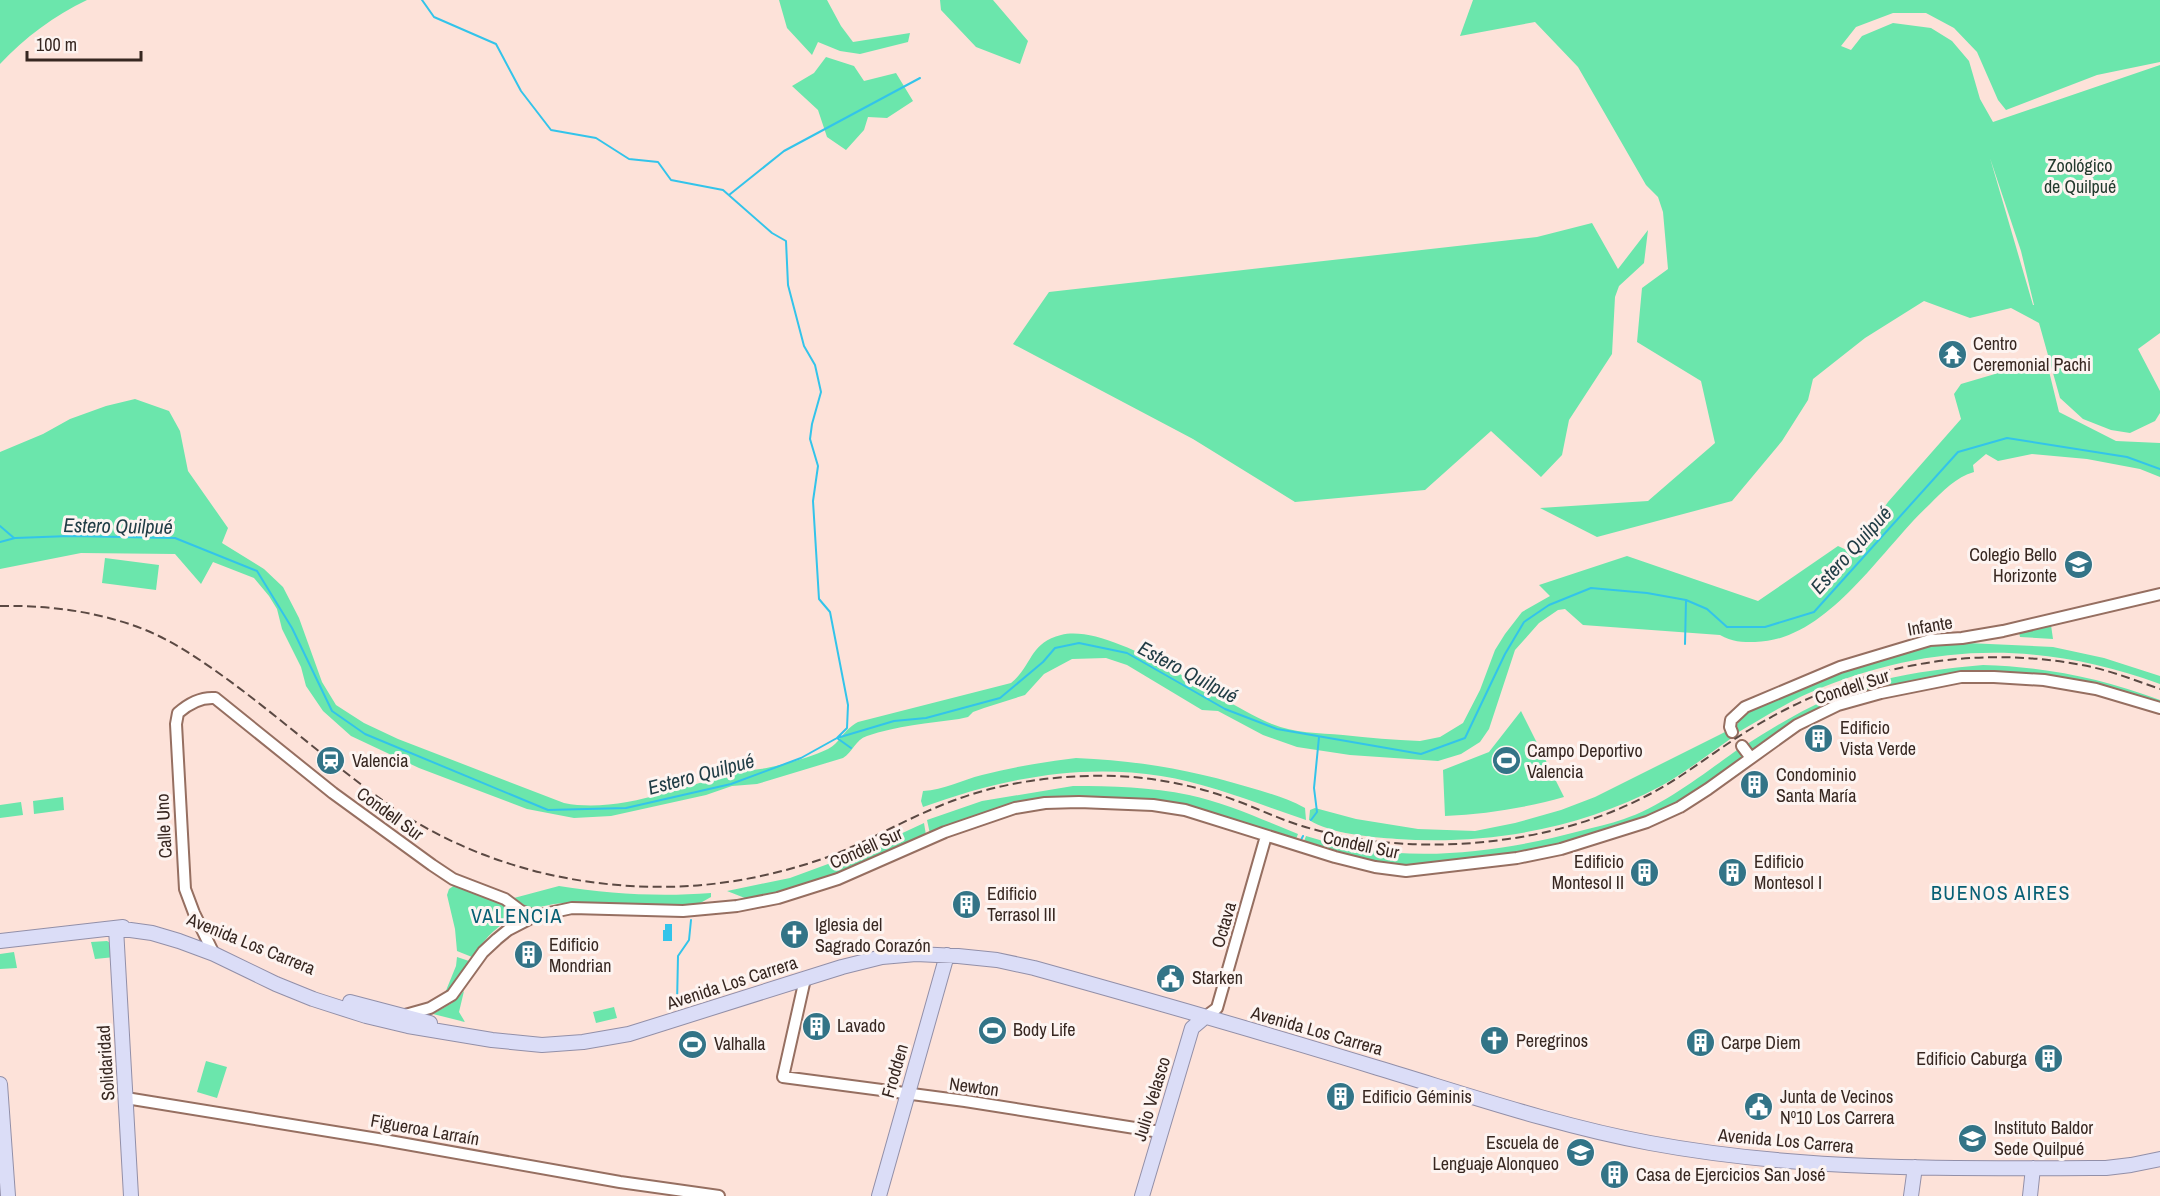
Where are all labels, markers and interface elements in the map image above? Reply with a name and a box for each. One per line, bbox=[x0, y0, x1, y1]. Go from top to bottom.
scale bar bbox=[27, 24, 141, 62]
text: 100 m bbox=[36, 32, 77, 57]
park label: Zoológico de Quilpué bbox=[2044, 153, 2116, 199]
place label: Centro Ceremonial Pachi bbox=[1973, 331, 2091, 377]
temple icon: Centro Ceremonial Pachi bbox=[1936, 338, 1968, 370]
water label: Estero Quilpué bbox=[1804, 500, 1897, 599]
water label: Estero Quilpué bbox=[63, 511, 173, 540]
place label: Colegio Bello Horizonte bbox=[1969, 542, 2057, 588]
school or university icon: Colegio Bello Horizonte bbox=[2062, 549, 2094, 581]
street label: Infante bbox=[1906, 609, 1954, 642]
water label: Estero Quilpué bbox=[1134, 634, 1243, 709]
street label: Condell Sur bbox=[1811, 663, 1892, 710]
place label: Edificio Vista Verde bbox=[1840, 715, 1916, 761]
building icon: Edificio Vista Verde bbox=[1803, 722, 1835, 754]
place label: Campo Deportivo Valencia bbox=[1527, 738, 1643, 784]
station icon: Valencia bbox=[315, 745, 347, 777]
sports icon: Campo Deportivo Valencia bbox=[1490, 745, 1522, 777]
water label: Estero Quilpué bbox=[645, 746, 757, 801]
place label: Valencia bbox=[352, 748, 408, 773]
place label: Condominio Santa María bbox=[1776, 762, 1856, 808]
building icon: Condominio Santa María bbox=[1739, 769, 1771, 801]
street label: Condell Sur bbox=[352, 781, 429, 846]
street label: Calle Uno bbox=[149, 793, 178, 859]
street label: Condell Sur bbox=[825, 820, 906, 875]
street label: Condell Sur bbox=[1321, 824, 1401, 865]
place label: Edificio Montesol II bbox=[1552, 849, 1624, 895]
place label: Edificio Montesol I bbox=[1754, 849, 1822, 895]
building icon: Edificio Montesol II bbox=[1629, 856, 1661, 888]
building icon: Edificio Montesol I bbox=[1717, 856, 1749, 888]
district label: BUENOS AIRES bbox=[1931, 879, 2071, 906]
place label: Edificio Terrasol III bbox=[987, 881, 1056, 927]
building icon: Edificio Terrasol III bbox=[950, 888, 982, 920]
street label: Octava bbox=[1205, 899, 1242, 951]
district label: VALENCIA bbox=[471, 902, 563, 929]
street label: Avenida Los Carrera bbox=[183, 906, 319, 981]
place label: Iglesia del Sagrado Corazón bbox=[815, 912, 931, 958]
church icon: Iglesia del Sagrado Corazón bbox=[778, 919, 810, 951]
place label: Edificio Mondrian bbox=[549, 932, 611, 978]
building icon: Edificio Mondrian bbox=[512, 939, 544, 971]
street label: Avenida Los Carrera bbox=[662, 950, 800, 1016]
public building icon: Starken bbox=[1155, 962, 1187, 994]
place label: Starken bbox=[1192, 965, 1243, 990]
street label: Avenida Los Carrera bbox=[1247, 999, 1386, 1061]
building icon: Lavado bbox=[800, 1010, 832, 1042]
place label: Lavado bbox=[837, 1013, 885, 1038]
sports icon: Body Life bbox=[976, 1014, 1008, 1046]
place label: Body Life bbox=[1013, 1017, 1075, 1042]
street label: Solidaridad bbox=[90, 1025, 121, 1102]
church icon: Peregrinos bbox=[1479, 1025, 1511, 1057]
building icon: Carpe Diem bbox=[1684, 1027, 1716, 1059]
sports icon: Valhalla bbox=[677, 1028, 709, 1060]
place label: Peregrinos bbox=[1516, 1028, 1588, 1053]
place label: Carpe Diem bbox=[1721, 1030, 1801, 1055]
place label: Valhalla bbox=[714, 1031, 765, 1056]
street label: Frodden bbox=[875, 1041, 914, 1101]
building icon: Edificio Caburga bbox=[2032, 1043, 2064, 1075]
place label: Edificio Caburga bbox=[1916, 1046, 2027, 1071]
street label: Julio Velasco bbox=[1127, 1054, 1176, 1144]
street label: Newton bbox=[948, 1071, 1001, 1102]
building icon: Edificio Géminis bbox=[1325, 1081, 1357, 1113]
place label: Edificio Géminis bbox=[1362, 1084, 1472, 1109]
place label: Junta de Vecinos Nº10 Los Carrera bbox=[1780, 1084, 1894, 1130]
public building icon: Junta de Vecinos Nº10 Los Carrera bbox=[1743, 1091, 1775, 1123]
street label: Figueroa Larraín bbox=[369, 1108, 481, 1151]
place label: Instituto Baldor Sede Quilpué bbox=[1994, 1115, 2093, 1161]
street label: Avenida Los Carrera bbox=[1716, 1122, 1855, 1159]
school or university icon: Instituto Baldor Sede Quilpué bbox=[1957, 1122, 1989, 1154]
place label: Escuela de Lenguaje Alonqueo bbox=[1433, 1130, 1559, 1176]
school or university icon: Escuela de Lenguaje Alonqueo bbox=[1564, 1137, 1596, 1169]
building icon: Casa de Ejercicios San José bbox=[1599, 1159, 1631, 1191]
place label: Casa de Ejercicios San José bbox=[1636, 1162, 1826, 1187]

